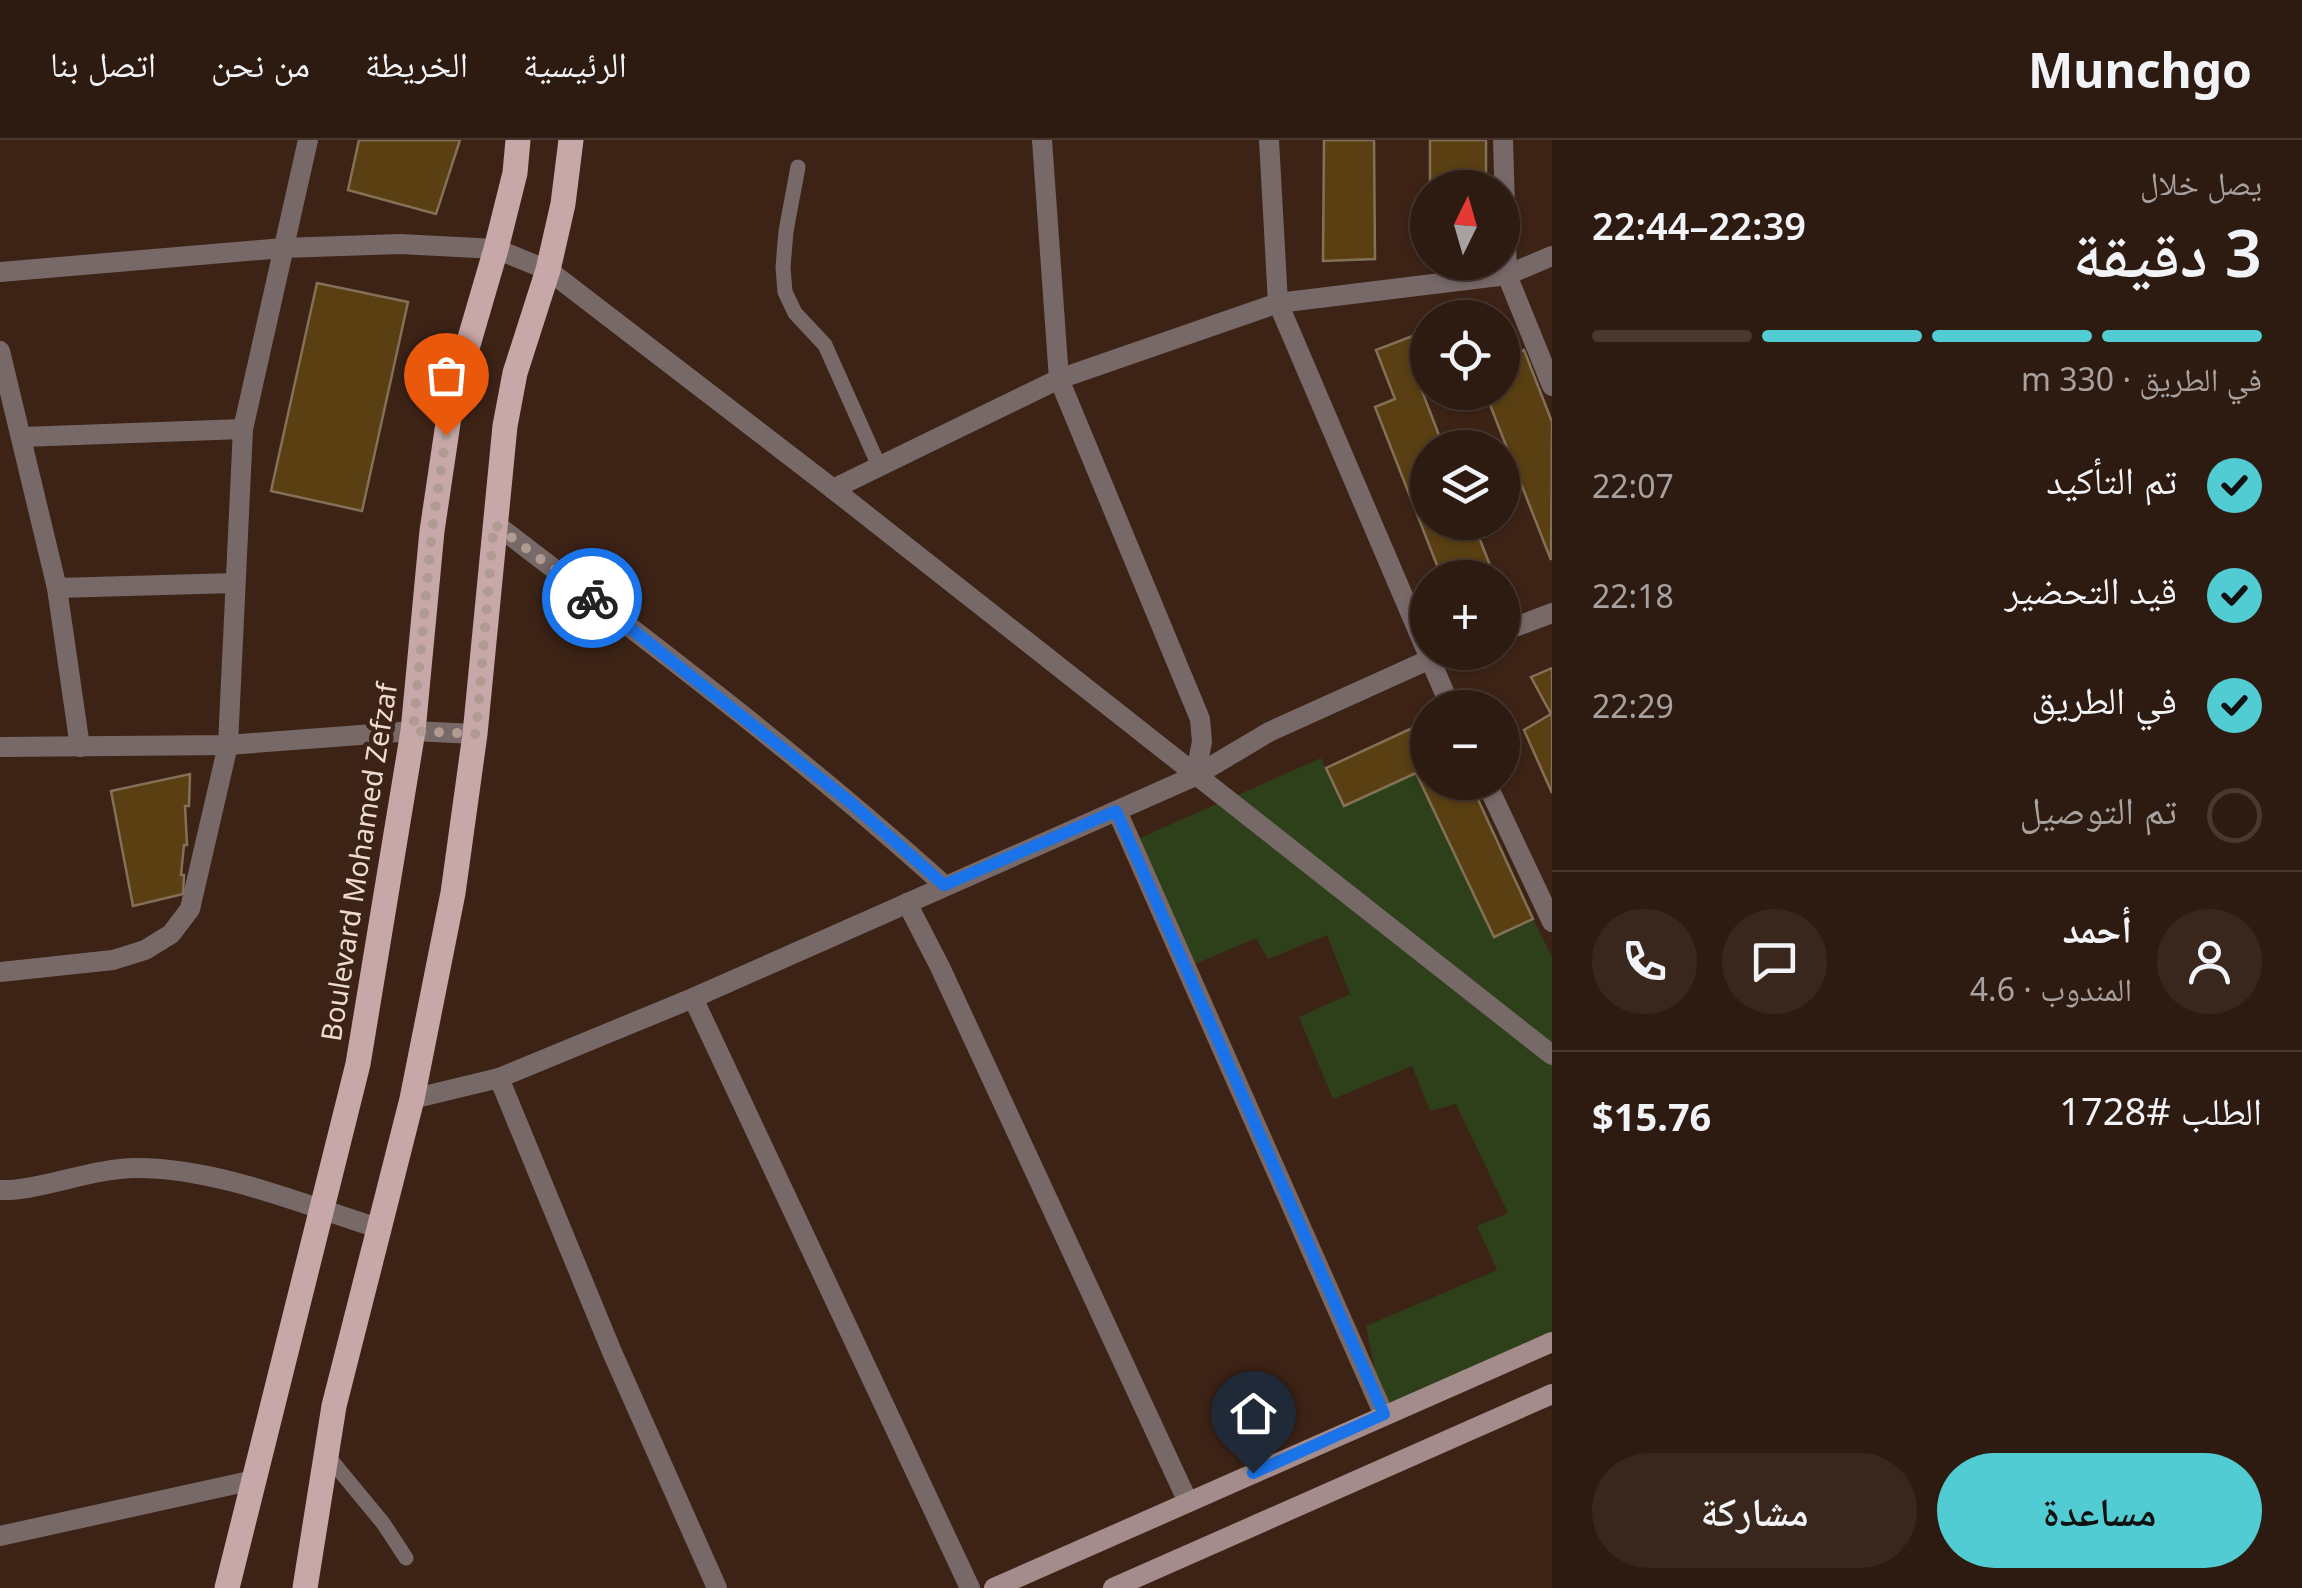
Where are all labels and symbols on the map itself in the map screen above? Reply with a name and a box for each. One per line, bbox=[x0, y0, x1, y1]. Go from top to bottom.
north arrow bbox=[1410, 170, 1520, 280]
pin bbox=[404, 333, 489, 436]
courier bbox=[542, 548, 642, 648]
street label: Boulevard Mohamed Zefzaf bbox=[311, 679, 405, 1044]
pin bbox=[1211, 1371, 1296, 1474]

